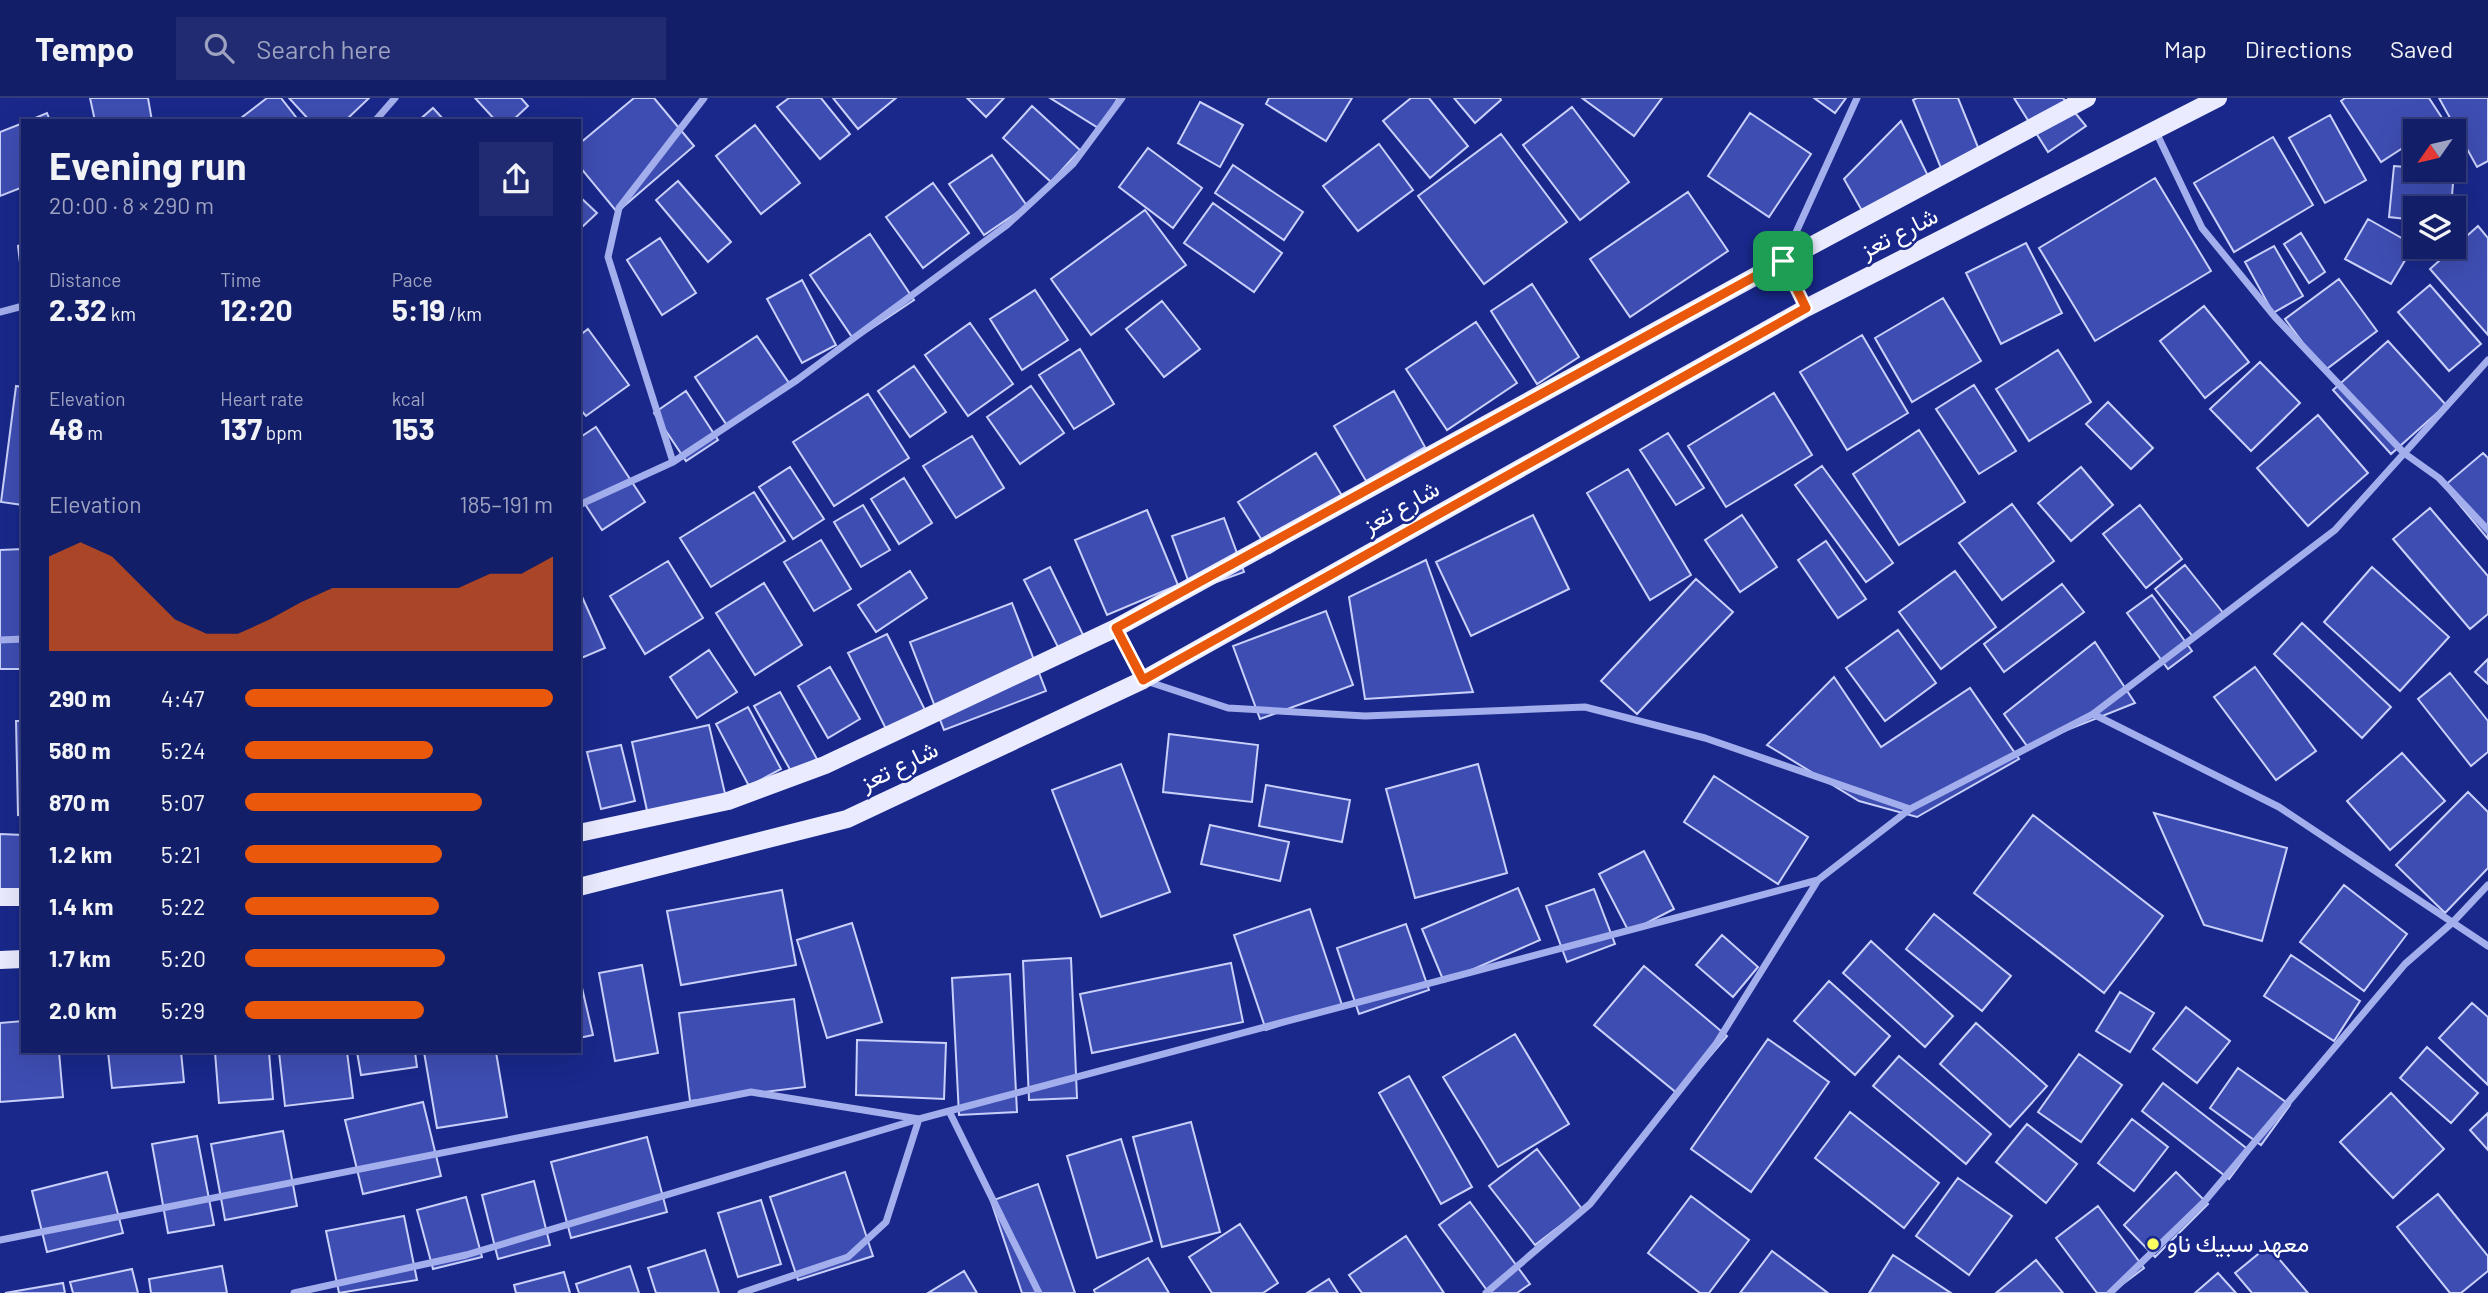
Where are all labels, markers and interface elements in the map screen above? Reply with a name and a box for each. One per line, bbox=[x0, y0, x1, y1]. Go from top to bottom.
search box bbox=[176, 17, 666, 80]
text: Tempo bbox=[35, 28, 134, 68]
icon: search bbox=[200, 29, 238, 67]
text: Search here bbox=[256, 33, 391, 64]
text: Map bbox=[2164, 34, 2207, 63]
text: Directions bbox=[2245, 34, 2352, 63]
text: Saved bbox=[2390, 34, 2453, 63]
north arrow bbox=[2403, 119, 2466, 182]
map controls bbox=[2403, 119, 2466, 259]
text: Evening run bbox=[49, 142, 247, 188]
button: share bbox=[479, 142, 553, 216]
text: 20:00 · 8 × 290 m bbox=[49, 191, 214, 219]
button: layers bbox=[2403, 196, 2466, 259]
street label: شارع تعز bbox=[1854, 200, 1943, 267]
pin bbox=[1753, 231, 1813, 291]
icon: arrive bbox=[1764, 242, 1802, 280]
text: Distance bbox=[49, 268, 121, 291]
text: Time bbox=[220, 268, 261, 291]
text: Pace bbox=[392, 268, 433, 291]
text: 2.32 bbox=[49, 291, 107, 327]
text: 12:20 bbox=[220, 291, 293, 327]
text: 5:19 bbox=[392, 291, 445, 327]
text: km bbox=[107, 302, 136, 325]
text: /km bbox=[445, 302, 482, 325]
text: Elevation bbox=[49, 387, 126, 410]
text: Heart rate bbox=[220, 387, 304, 410]
text: kcal bbox=[392, 387, 425, 410]
text: 48 bbox=[49, 410, 83, 446]
text: 137 bbox=[220, 410, 262, 446]
text: 153 bbox=[392, 410, 435, 446]
text: m bbox=[83, 421, 103, 444]
text: bpm bbox=[262, 421, 302, 444]
street label: شارع تعز bbox=[1356, 473, 1445, 542]
text: Elevation bbox=[49, 490, 142, 518]
text: 185–191 m bbox=[460, 490, 553, 518]
text: 290 m bbox=[49, 684, 111, 712]
text: 4:47 bbox=[161, 684, 204, 712]
street label: شارع تعز bbox=[854, 733, 944, 799]
text: 580 m bbox=[49, 736, 111, 764]
text: 5:24 bbox=[161, 736, 206, 764]
text: 870 m bbox=[49, 788, 110, 816]
text: 5:07 bbox=[161, 788, 205, 816]
text: 1.2 km bbox=[49, 840, 112, 868]
text: 5:21 bbox=[161, 840, 201, 868]
text: 1.4 km bbox=[49, 892, 113, 920]
text: 5:22 bbox=[161, 892, 205, 920]
text: 1.7 km bbox=[49, 944, 111, 972]
text: 5:20 bbox=[161, 944, 206, 972]
text: 2.0 km bbox=[49, 996, 117, 1024]
text: 5:29 bbox=[161, 996, 205, 1024]
place label: معهد سبيك ناو bbox=[2167, 1228, 2309, 1259]
marker: معهد سبيك ناو bbox=[2145, 1236, 2161, 1252]

